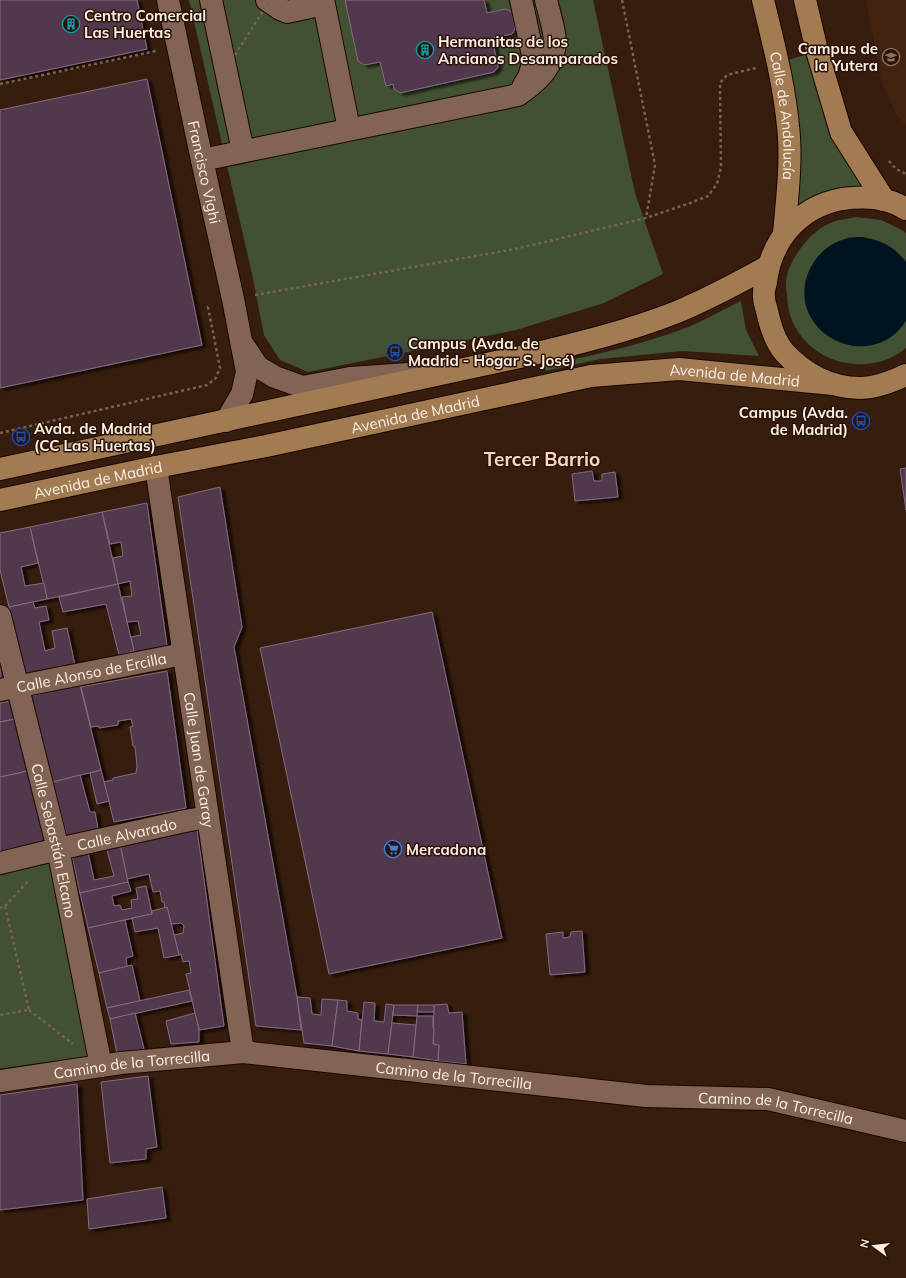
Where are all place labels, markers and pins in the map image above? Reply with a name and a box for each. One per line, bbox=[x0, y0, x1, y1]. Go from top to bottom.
place label: Centro Comercial Las Huertas bbox=[84, 6, 206, 42]
building icon: Centro Comercial Las Huertas bbox=[61, 14, 81, 34]
place label: Hermanitas de los Ancianos Desamparados bbox=[438, 32, 618, 68]
place label: Campus de la Yutera bbox=[798, 39, 878, 75]
building icon: Hermanitas de los Ancianos Desamparados bbox=[415, 40, 435, 60]
school or university icon: Campus de la Yutera bbox=[881, 47, 901, 67]
place label: Campus (Avda. de Madrid - Hogar S. José) bbox=[408, 334, 575, 370]
bus stop icon: Campus (Avda. de Madrid - Hogar S. José) bbox=[385, 342, 405, 362]
place label: Campus (Avda. de Madrid) bbox=[739, 403, 848, 439]
bus stop icon: Campus (Avda. de Madrid) bbox=[851, 411, 871, 431]
place label: Avda. de Madrid (CC Las Huertas) bbox=[34, 419, 156, 455]
bus stop icon: Avda. de Madrid (CC Las Huertas) bbox=[11, 427, 31, 447]
supermarket icon: Mercadona bbox=[383, 839, 403, 859]
place label: Mercadona bbox=[406, 840, 486, 859]

